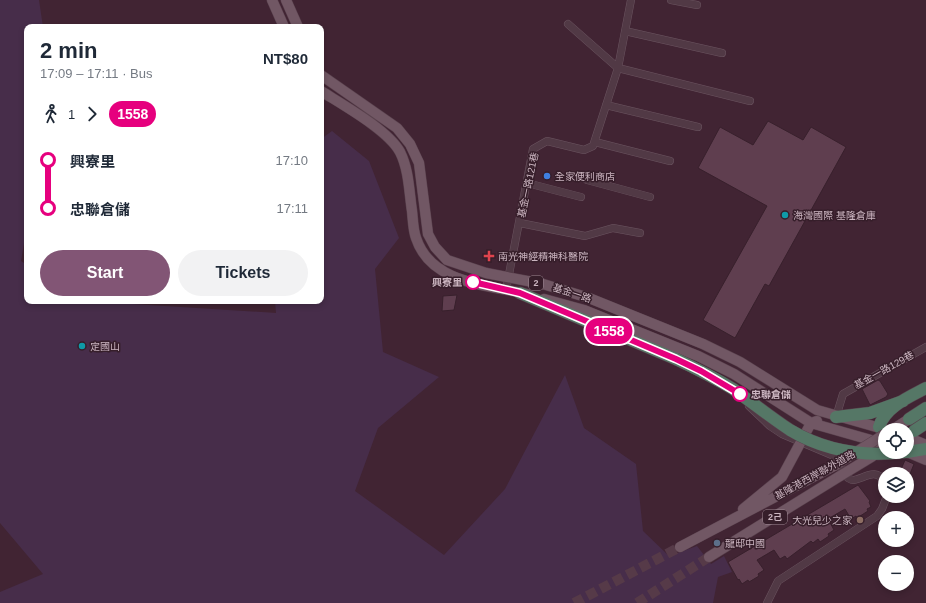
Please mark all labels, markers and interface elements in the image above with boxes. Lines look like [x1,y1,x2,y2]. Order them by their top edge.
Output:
text: 2 min [40,38,97,63]
text: NT$80 [263,50,308,67]
text: 17:09 – 17:11 · Bus [40,66,153,81]
icon: walk [40,103,62,125]
icon: forward [81,103,103,125]
text: 1558 [117,106,148,122]
text: 1 [68,107,75,122]
street label: 基金一路121巷 [516,151,540,219]
text: 興寮里 [70,153,115,170]
text: 17:10 [275,153,308,168]
marker: 全家便利商店 [542,171,552,181]
place label: 全家便利商店 [555,171,615,182]
text: 忠聯倉儲 [70,201,130,218]
text: 17:11 [276,201,308,216]
marker: 海灣國際 基隆倉庫 [780,210,790,220]
place label: 海灣國際 基隆倉庫 [793,210,876,221]
button: Start [40,250,170,296]
button: Tickets [178,250,308,296]
marker: 南光神經精神科醫院 [483,250,495,262]
place label: 南光神經精神科醫院 [498,251,588,262]
marker: 興寮里 [465,274,481,290]
road number: 2 [529,276,543,290]
place label: 興寮里 [432,277,462,288]
street label: 基金一路 [551,282,593,304]
line badge: 1558 [581,318,637,344]
text: 1558 [593,323,625,339]
marker: 定國山 [77,341,87,351]
place label: 定國山 [90,341,120,352]
street label: 基金一路129巷 [852,349,916,391]
marker: 忠聯倉儲 [732,386,748,402]
place label: 忠聯倉儲 [751,389,791,400]
map controls [878,423,914,591]
button: locate [878,423,914,459]
street label: 基隆港西岸聯外道路 [773,448,857,502]
button: layers [878,467,914,503]
road number: 2己 [763,510,787,524]
button: + [878,511,914,547]
place label: 大光兒少之家 [792,515,853,526]
marker: 大光兒少之家 [855,515,865,525]
marker: 龍邸中國 [712,538,722,548]
place label: 龍邸中國 [725,538,765,549]
button: − [878,555,914,591]

